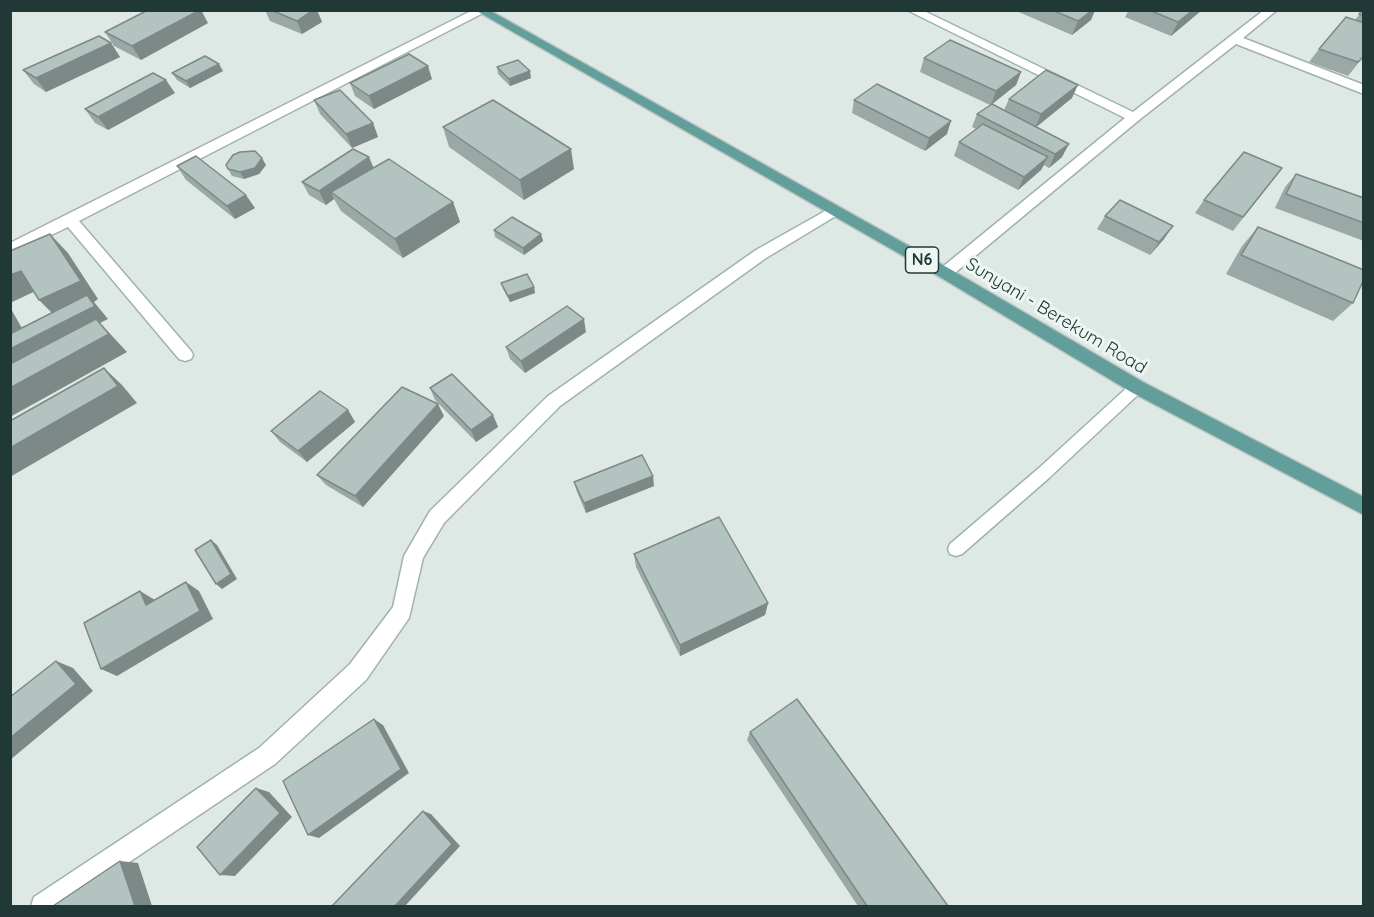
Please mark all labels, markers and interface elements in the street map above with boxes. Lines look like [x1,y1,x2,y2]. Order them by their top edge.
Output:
road number: N6 [906,247,938,273]
street label: Sunyani - Berekum Road [962,253,1150,379]

